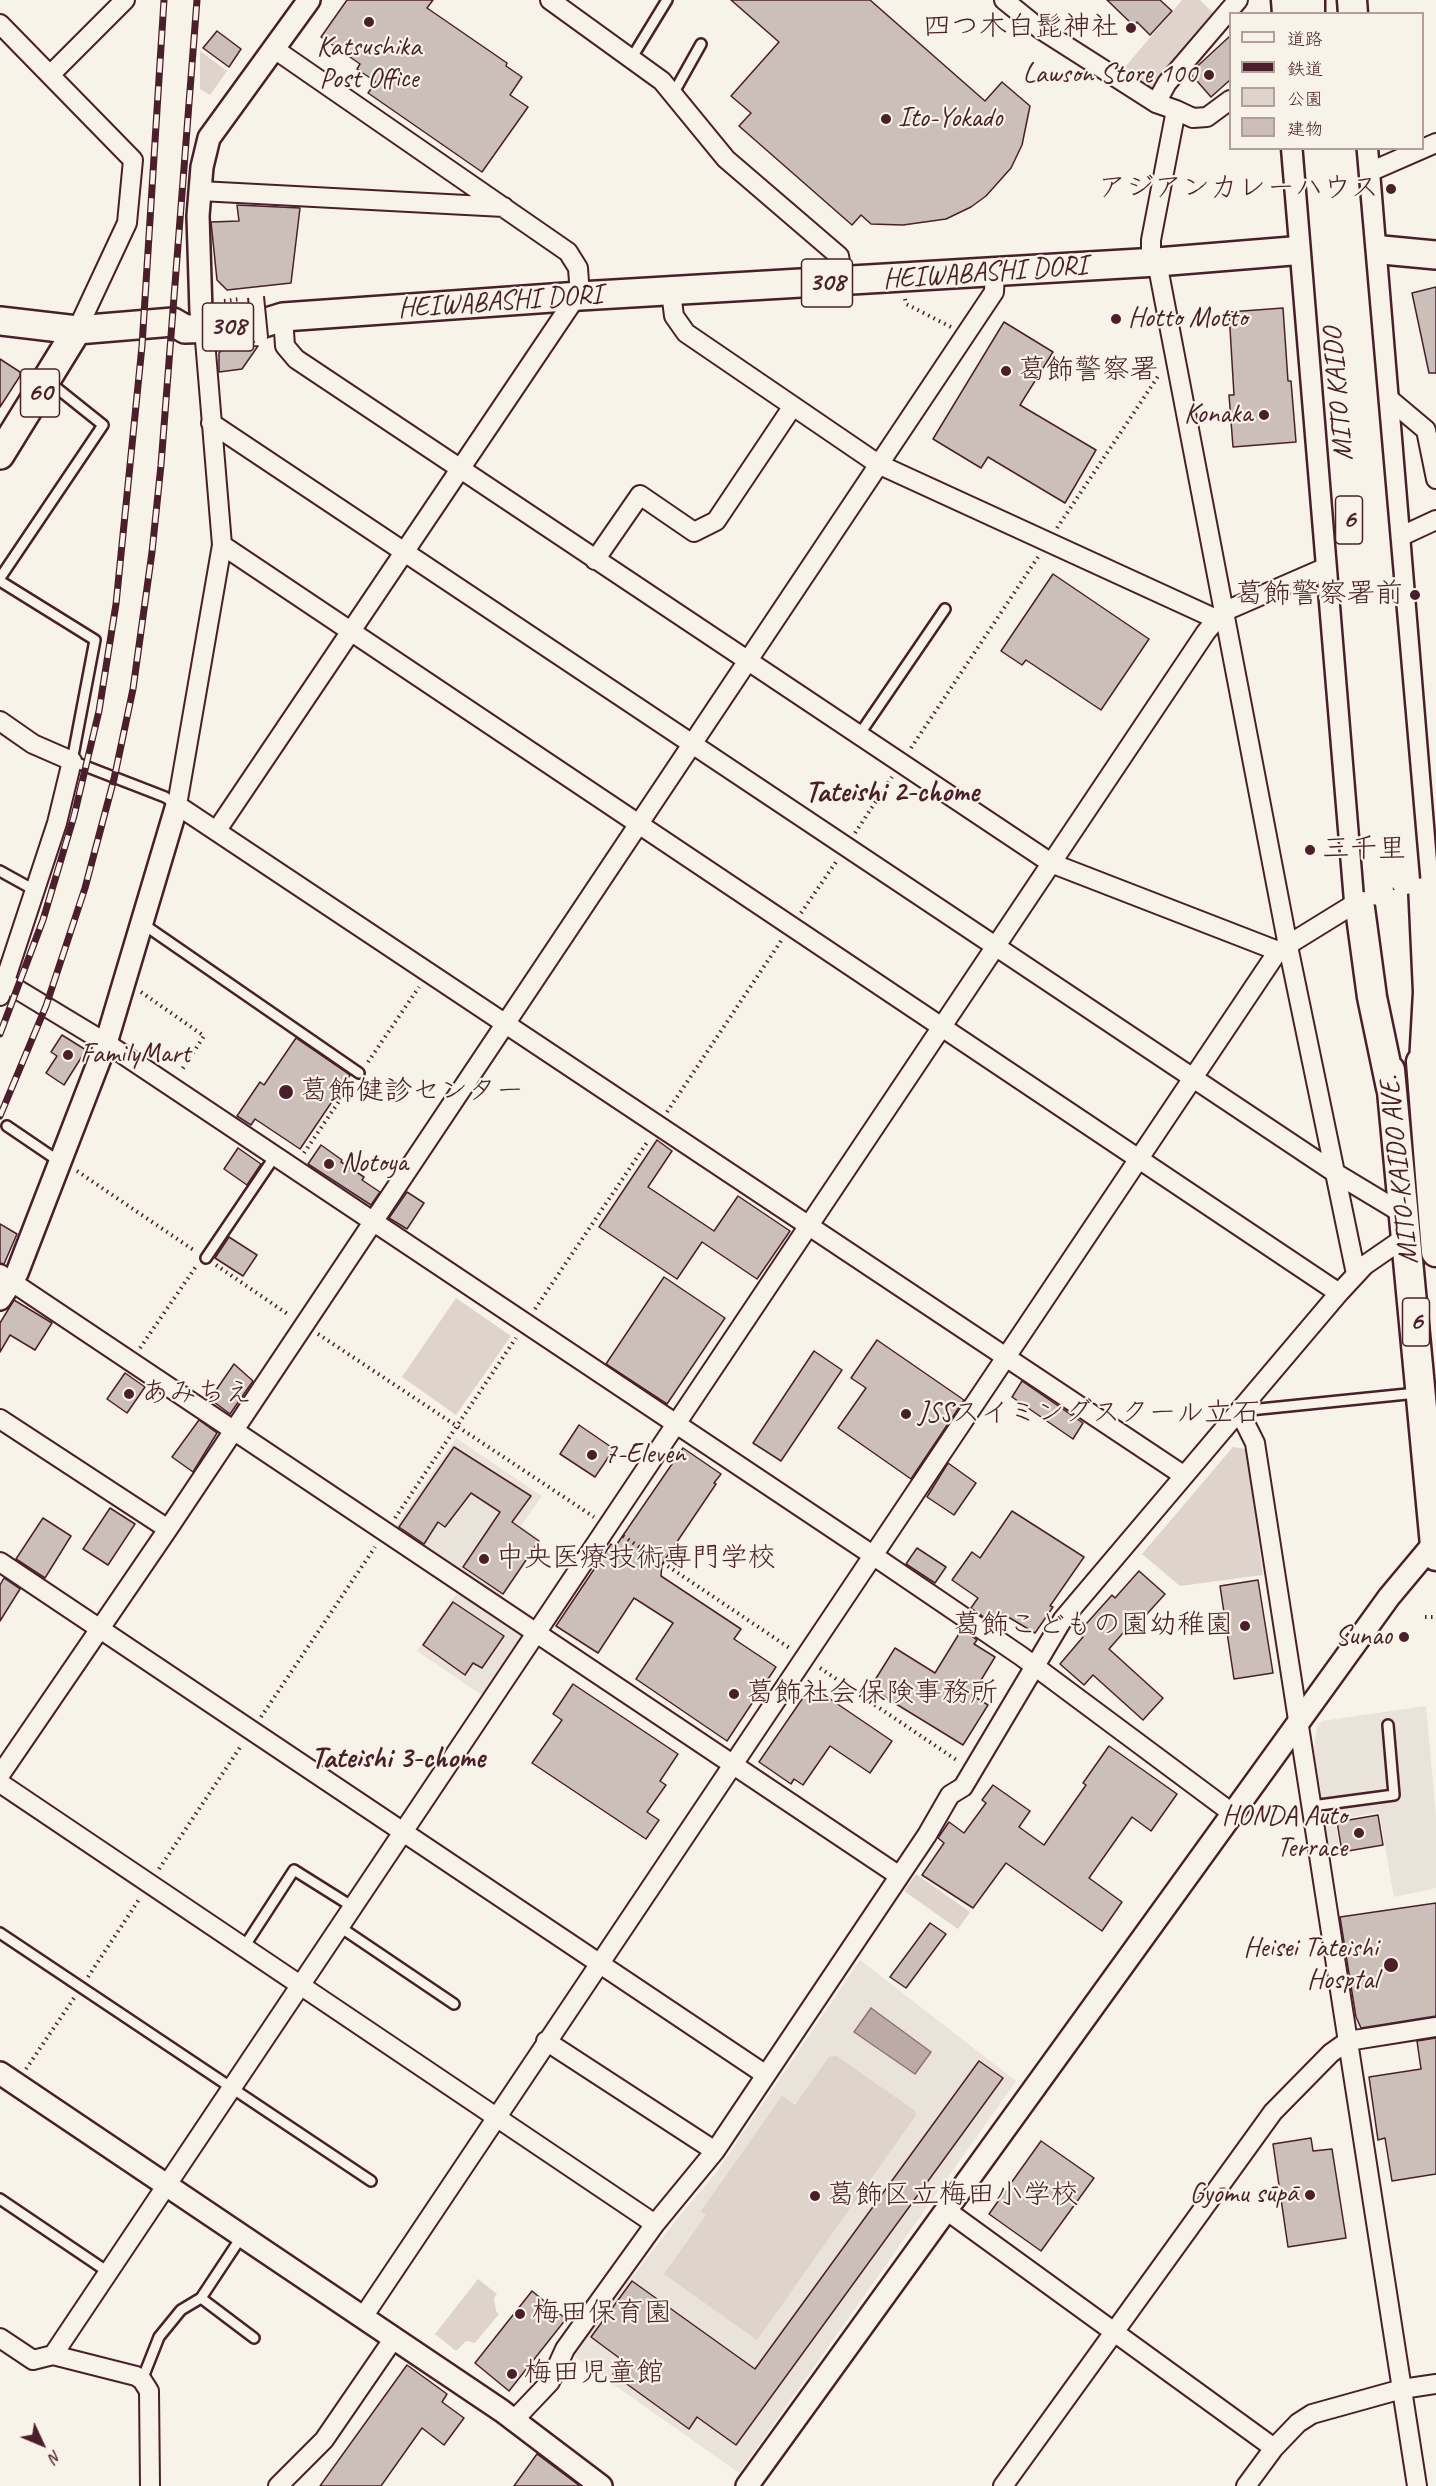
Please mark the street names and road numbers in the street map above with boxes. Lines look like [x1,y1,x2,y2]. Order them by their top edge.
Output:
street label: HEIWABASHI DORI [882,249,1088,297]
road number: 308 [802,259,852,307]
street label: HEIWABASHI DORI [397,278,603,326]
road number: 308 [202,303,254,351]
street label: MITO KAIDO [1316,326,1362,462]
road number: 60 [20,369,60,417]
road number: 6 [1336,496,1362,544]
street label: MITO-KAIDO AVE. [1373,1074,1427,1266]
road number: 6 [1402,1298,1430,1346]

